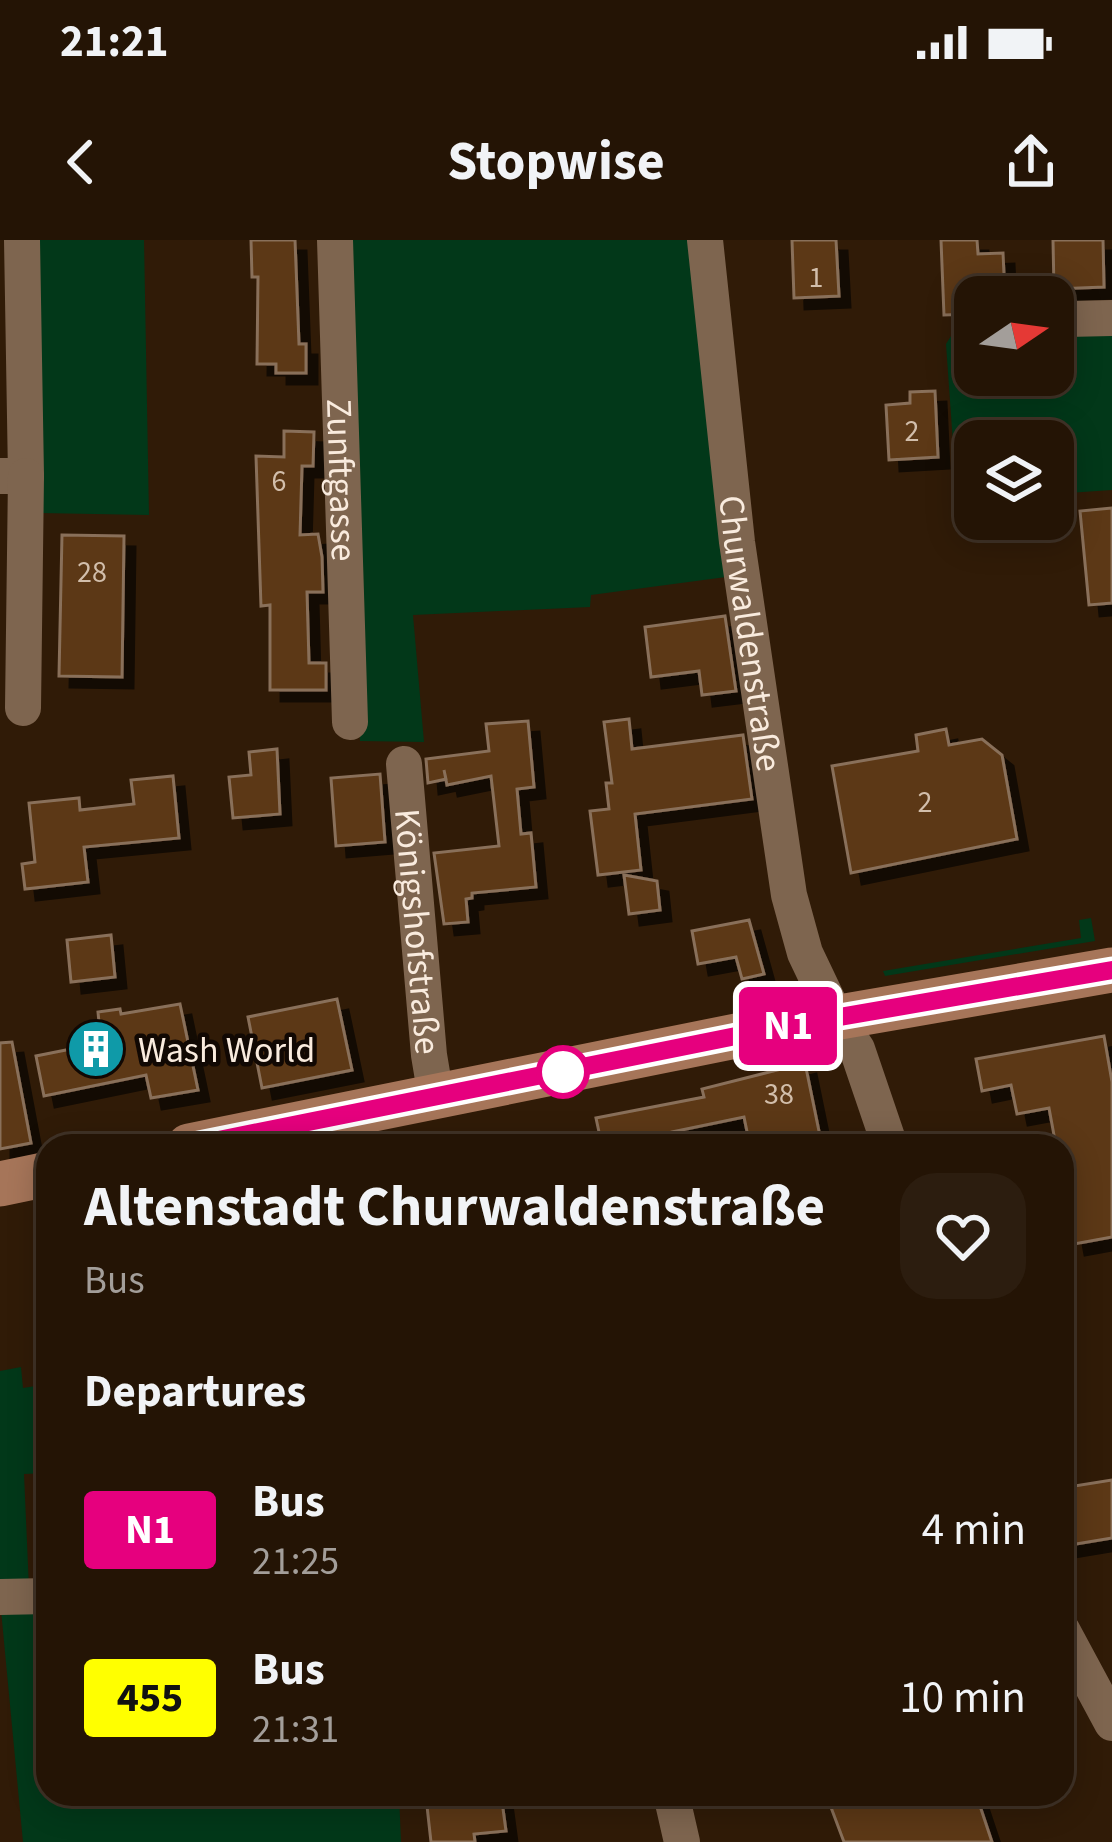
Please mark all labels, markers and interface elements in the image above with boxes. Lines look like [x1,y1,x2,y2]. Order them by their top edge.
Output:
text: 21:21 [60,10,169,74]
text: Stopwise [447,124,665,201]
icon: back [48,129,114,195]
icon: share [998,129,1064,195]
house number: 1 [809,256,823,299]
north arrow [954,276,1074,396]
map controls [954,276,1074,540]
street label: Zunftgasse [313,398,369,562]
house number: 2 [905,410,919,453]
button: layers [954,420,1074,540]
house number: 6 [272,460,286,503]
street label: Churwaldenstraße [705,493,794,775]
house number: 28 [77,551,107,594]
house number: 2 [918,781,932,824]
street label: Königshofstraße [381,807,453,1056]
line badge: N1 [734,987,842,1065]
text: N1 [763,996,813,1056]
building icon: Wash World [65,1018,127,1080]
place label: Wash World [138,1025,315,1076]
unlabelled marker [538,1047,588,1097]
house number: 38 [764,1073,794,1116]
text: Altenstadt Churwaldenstraße [84,1167,825,1248]
button: heart [900,1173,1026,1299]
text: Bus [84,1253,145,1309]
text: Departures [84,1360,306,1424]
text: Bus [252,1470,325,1534]
text: 4 min [922,1498,1026,1562]
text: N1 [125,1500,175,1560]
text: 21:25 [252,1534,339,1590]
text: Bus [252,1638,325,1702]
text: 10 min [899,1666,1026,1730]
text: 455 [117,1668,183,1728]
text: 21:31 [252,1702,339,1758]

